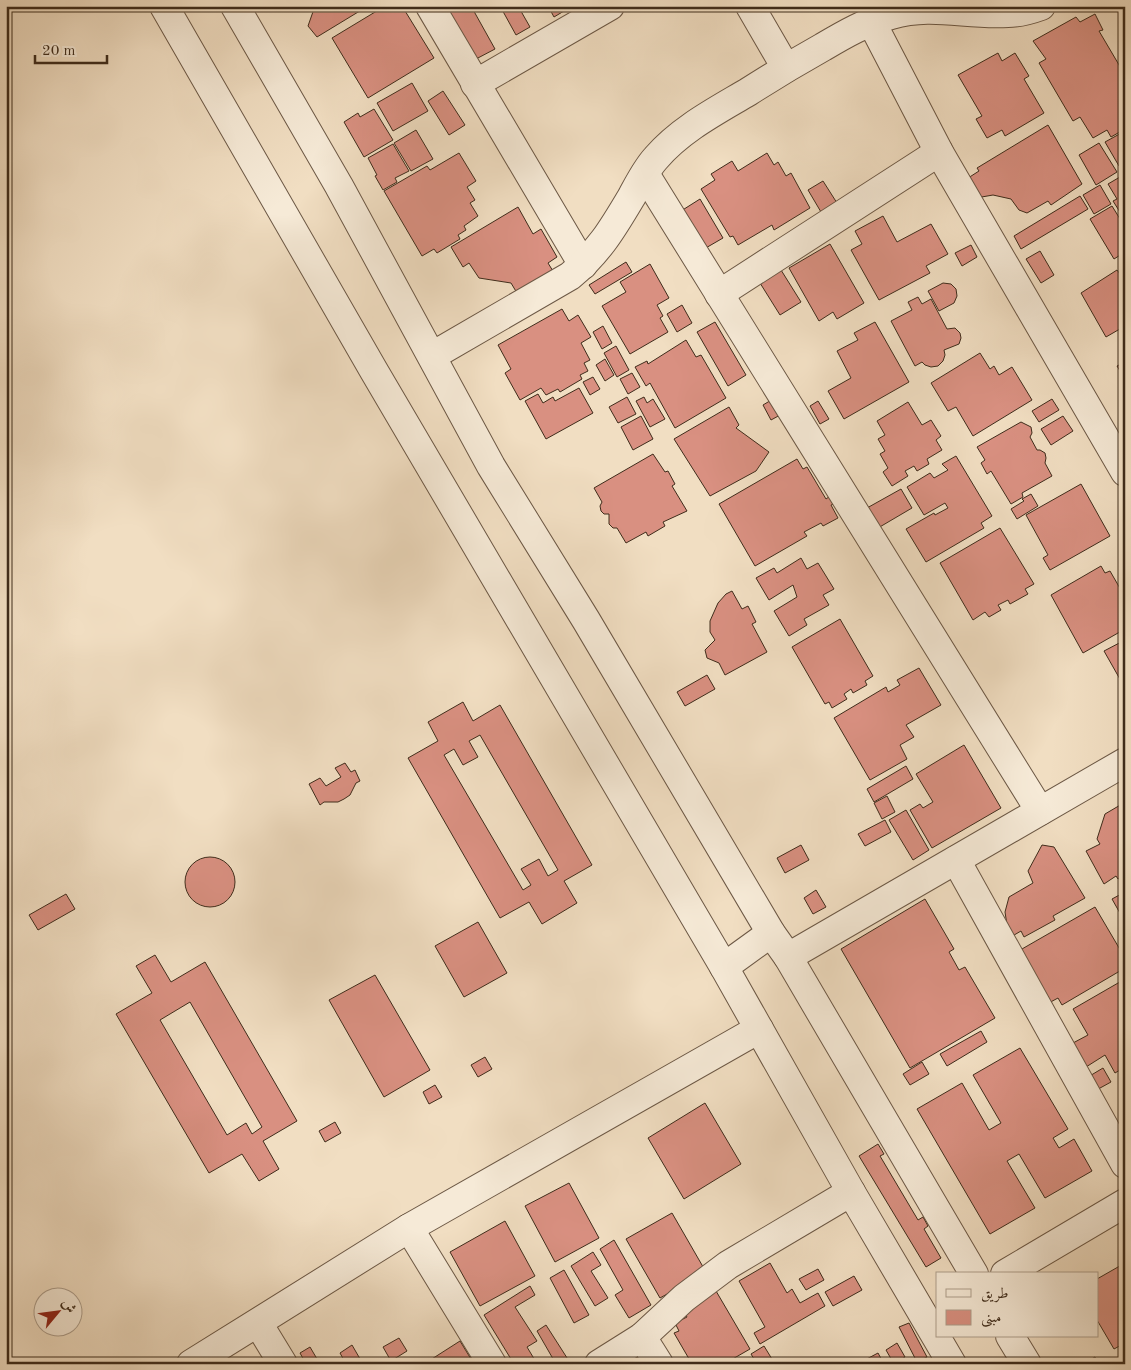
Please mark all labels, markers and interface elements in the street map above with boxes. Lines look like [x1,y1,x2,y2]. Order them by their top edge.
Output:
scale bar [35,32,108,64]
text: 20 m [42,44,76,59]
legend [936,1272,1098,1338]
text: طريق [981,1287,1008,1303]
north arrow [32,1288,82,1338]
text: ش [59,1297,78,1316]
text: مبنى [981,1311,1001,1328]

